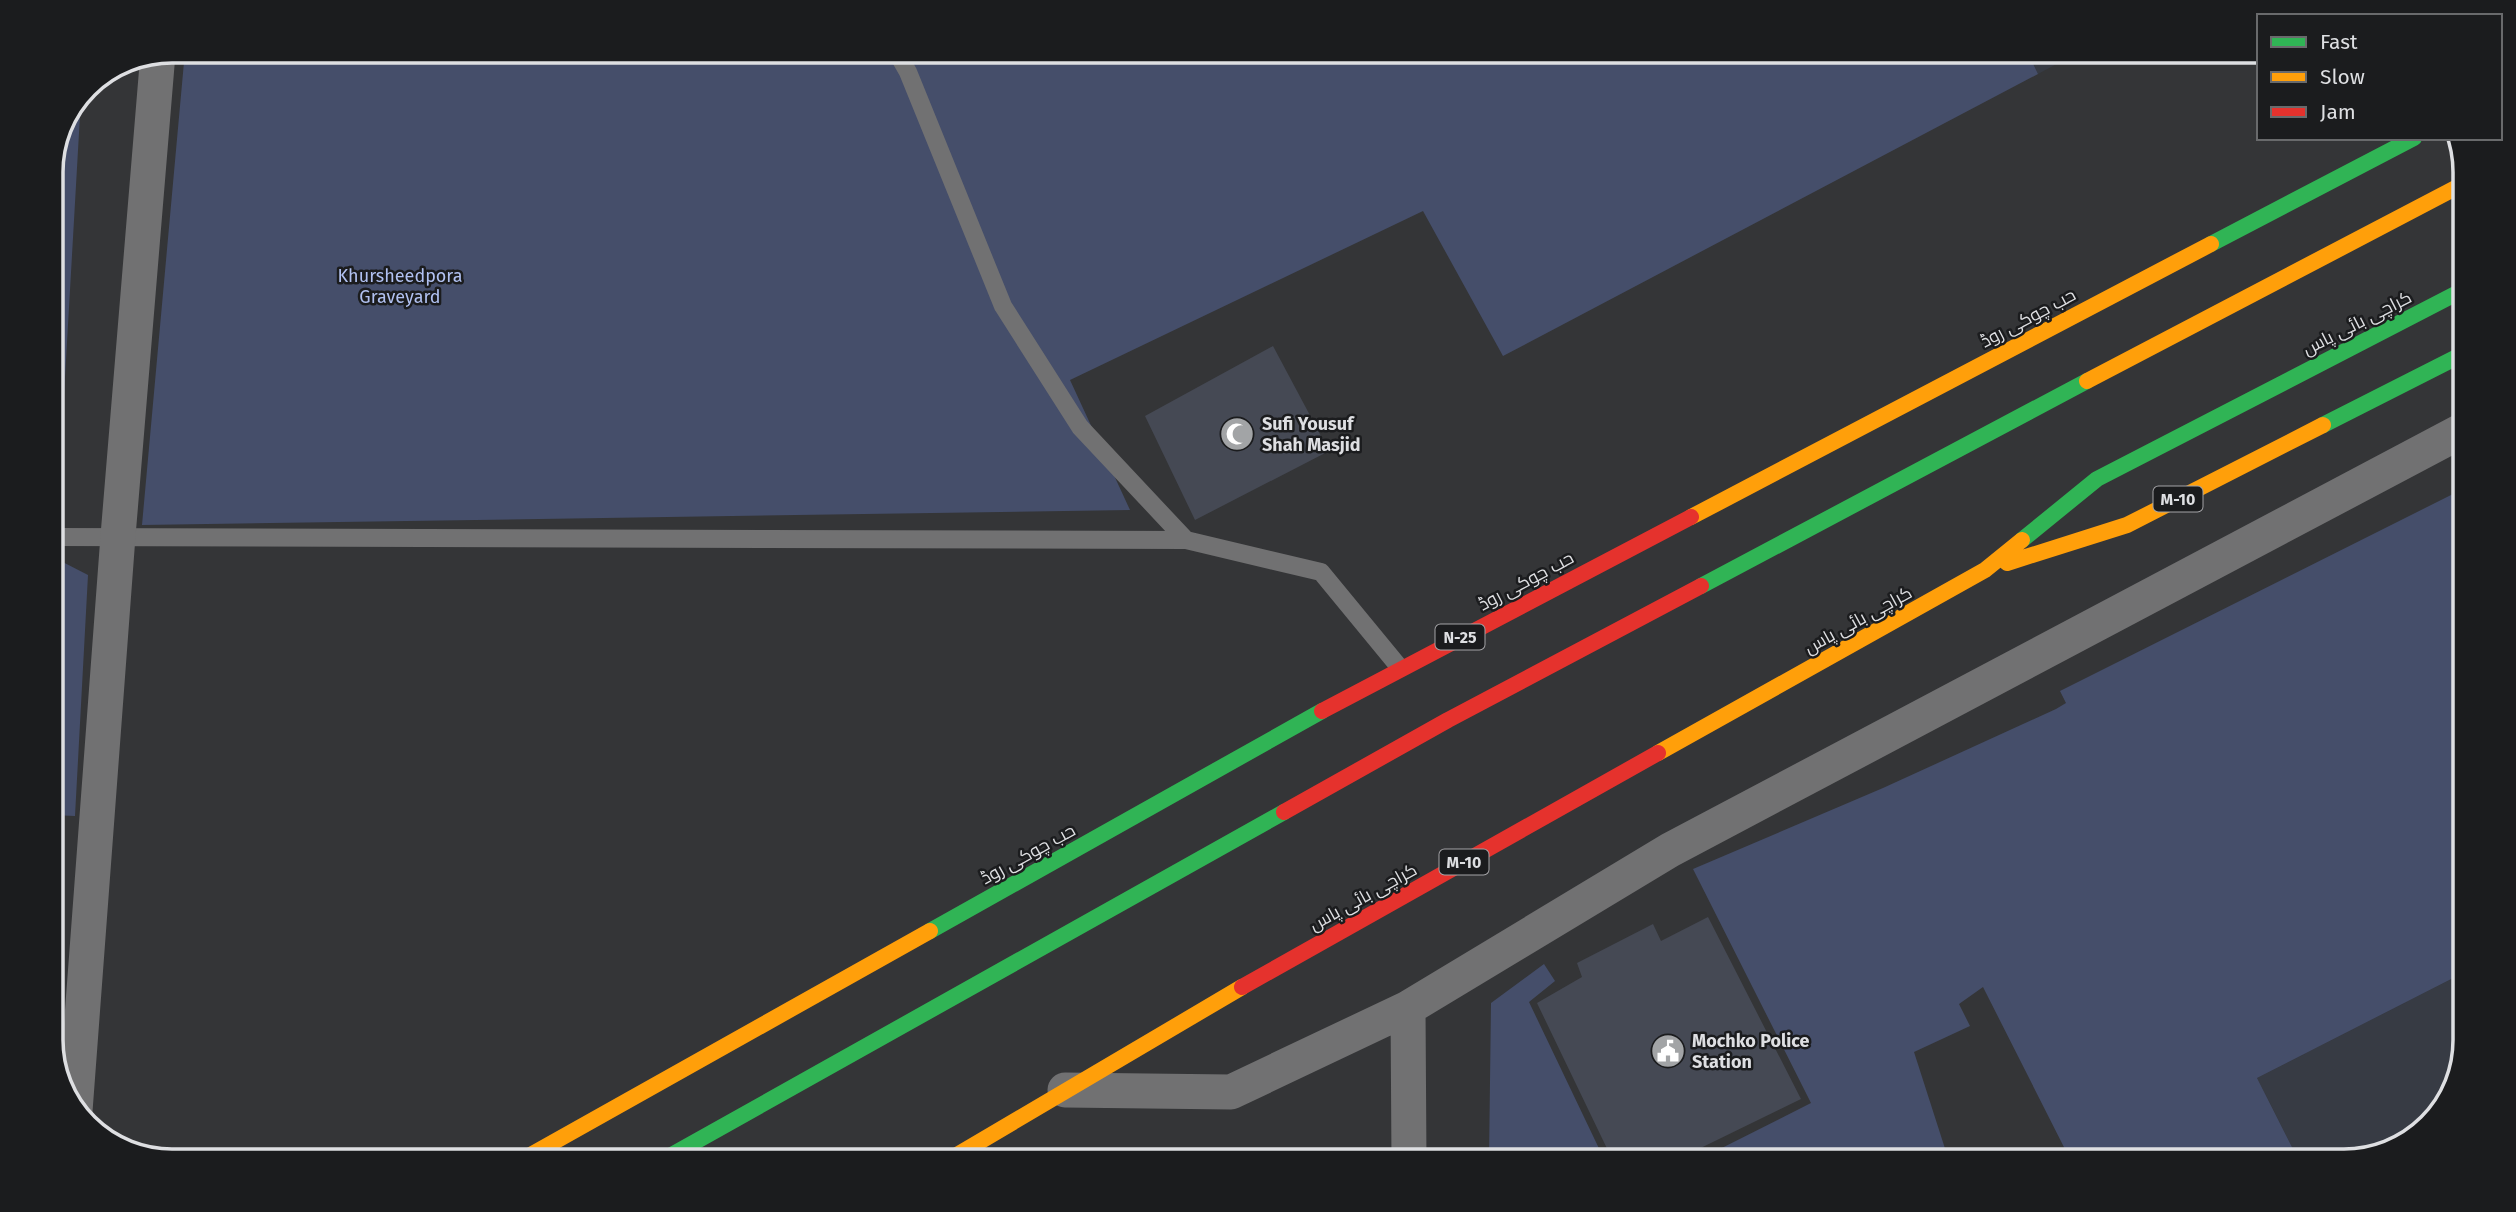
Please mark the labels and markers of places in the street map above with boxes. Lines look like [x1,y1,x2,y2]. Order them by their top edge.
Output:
place label: Sufi Yousuf Shah Masjid [1262,413,1361,456]
mosque icon: Sufi Yousuf Shah Masjid [1218,415,1256,453]
place label: Mochko Police Station [1692,1030,1810,1073]
public building icon: Mochko Police Station [1649,1032,1687,1070]

